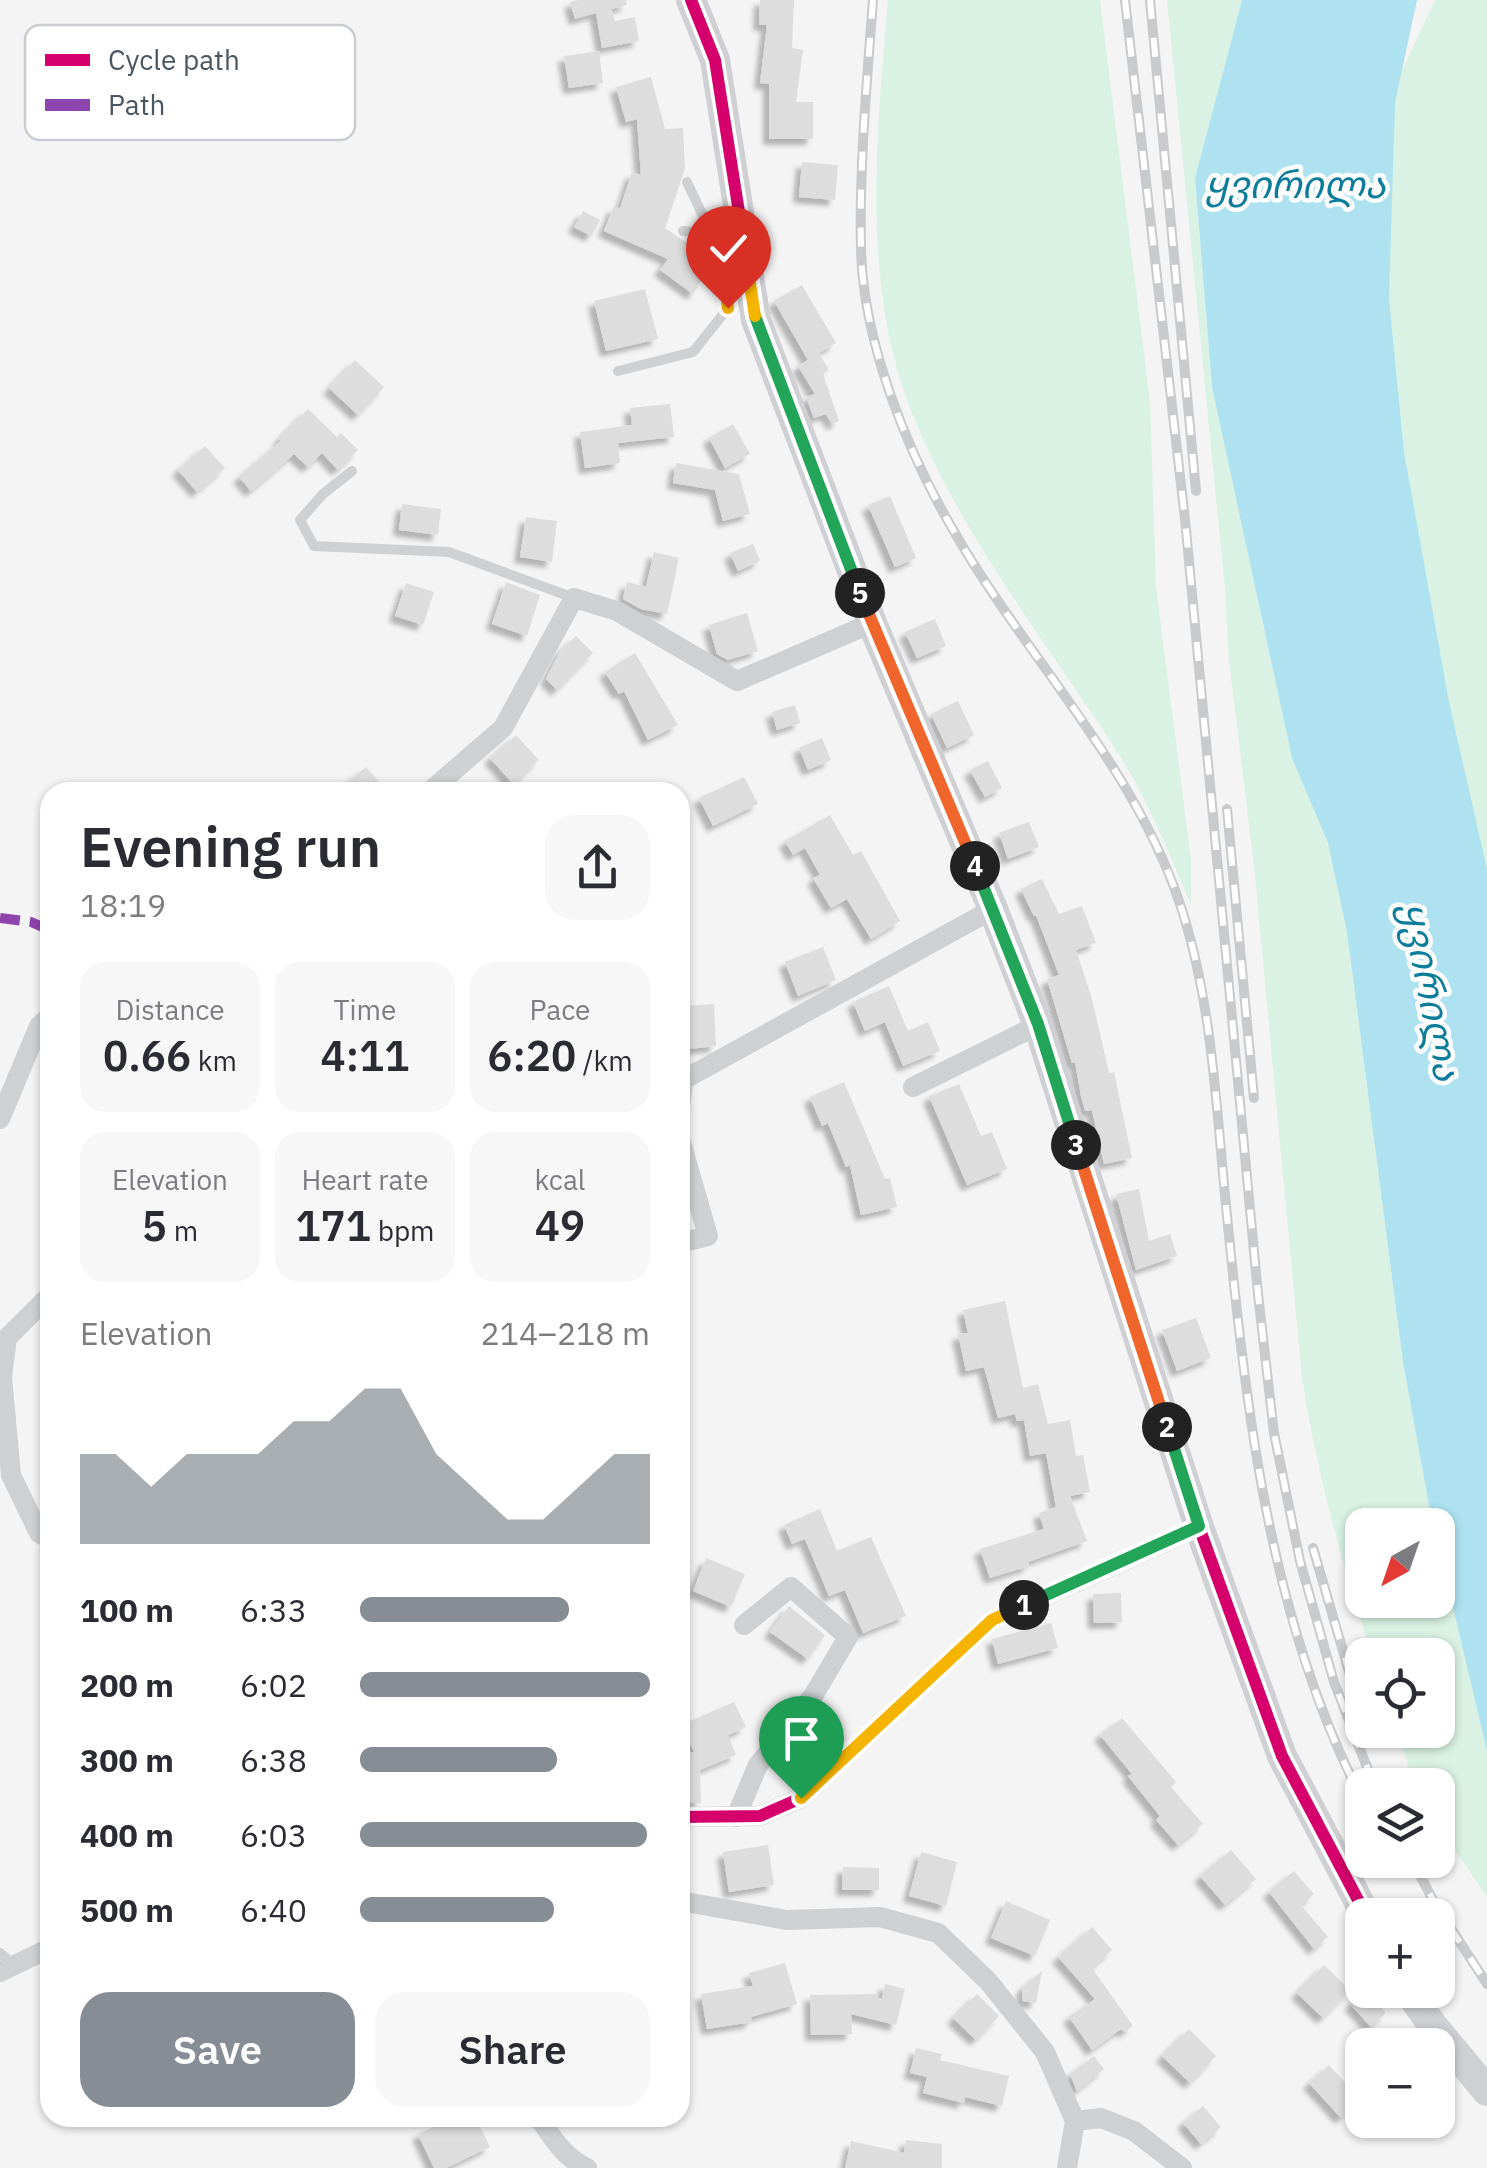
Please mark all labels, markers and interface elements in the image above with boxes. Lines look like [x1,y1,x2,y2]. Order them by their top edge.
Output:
legend [25,25,355,140]
text: Cycle path [108,41,240,78]
text: Path [108,86,165,123]
water label: ყვირილა [1205,159,1386,208]
pin [686,206,771,309]
icon: check [701,221,756,276]
pin: 5 [835,568,885,618]
text: 5 [852,574,868,611]
text: Evening run [80,811,381,882]
button: share [545,815,650,920]
pin: 4 [950,841,1000,891]
text: 4 [967,847,983,884]
text: 18:19 [80,884,166,926]
water label: ყვირილა [1391,898,1474,1085]
text: Distance [115,991,225,1028]
text: Time [334,991,396,1028]
text: Pace [530,991,590,1028]
text: 0.66 [103,1028,191,1083]
text: 4:11 [321,1028,410,1083]
text: 6:20 [487,1028,576,1083]
text: km [191,1042,237,1079]
text: /km [576,1042,633,1079]
pin: 3 [1051,1120,1101,1170]
text: 3 [1068,1126,1084,1163]
text: Elevation [112,1161,228,1198]
text: Heart rate [301,1161,429,1198]
text: kcal [535,1161,585,1198]
text: 5 [142,1198,167,1253]
text: 171 [295,1198,371,1253]
text: 49 [535,1198,585,1253]
text: m [167,1212,198,1249]
text: bpm [371,1212,435,1249]
text: Elevation [80,1312,213,1354]
text: 214–218 m [480,1312,650,1354]
pin: 2 [1142,1402,1192,1452]
text: 2 [1159,1408,1175,1445]
north arrow [1345,1508,1455,1618]
map controls [1345,1508,1455,2138]
pin: 1 [999,1580,1049,1630]
text: 1 [1016,1586,1032,1623]
text: 100 m [80,1589,174,1631]
text: 6:33 [240,1589,307,1631]
button: locate [1345,1638,1455,1748]
text: 200 m [80,1664,174,1706]
text: 6:02 [240,1664,307,1706]
pin [759,1696,844,1799]
icon: arrive [774,1711,829,1766]
text: 300 m [80,1739,174,1781]
text: 6:38 [240,1739,307,1781]
button: layers [1345,1768,1455,1878]
text: 400 m [80,1814,174,1856]
text: 6:03 [240,1814,307,1856]
text: 500 m [80,1889,174,1931]
text: 6:40 [240,1889,307,1931]
button: + [1345,1898,1455,2008]
button: Save [80,1992,355,2107]
button: Share [375,1992,650,2107]
button: − [1345,2028,1455,2138]

